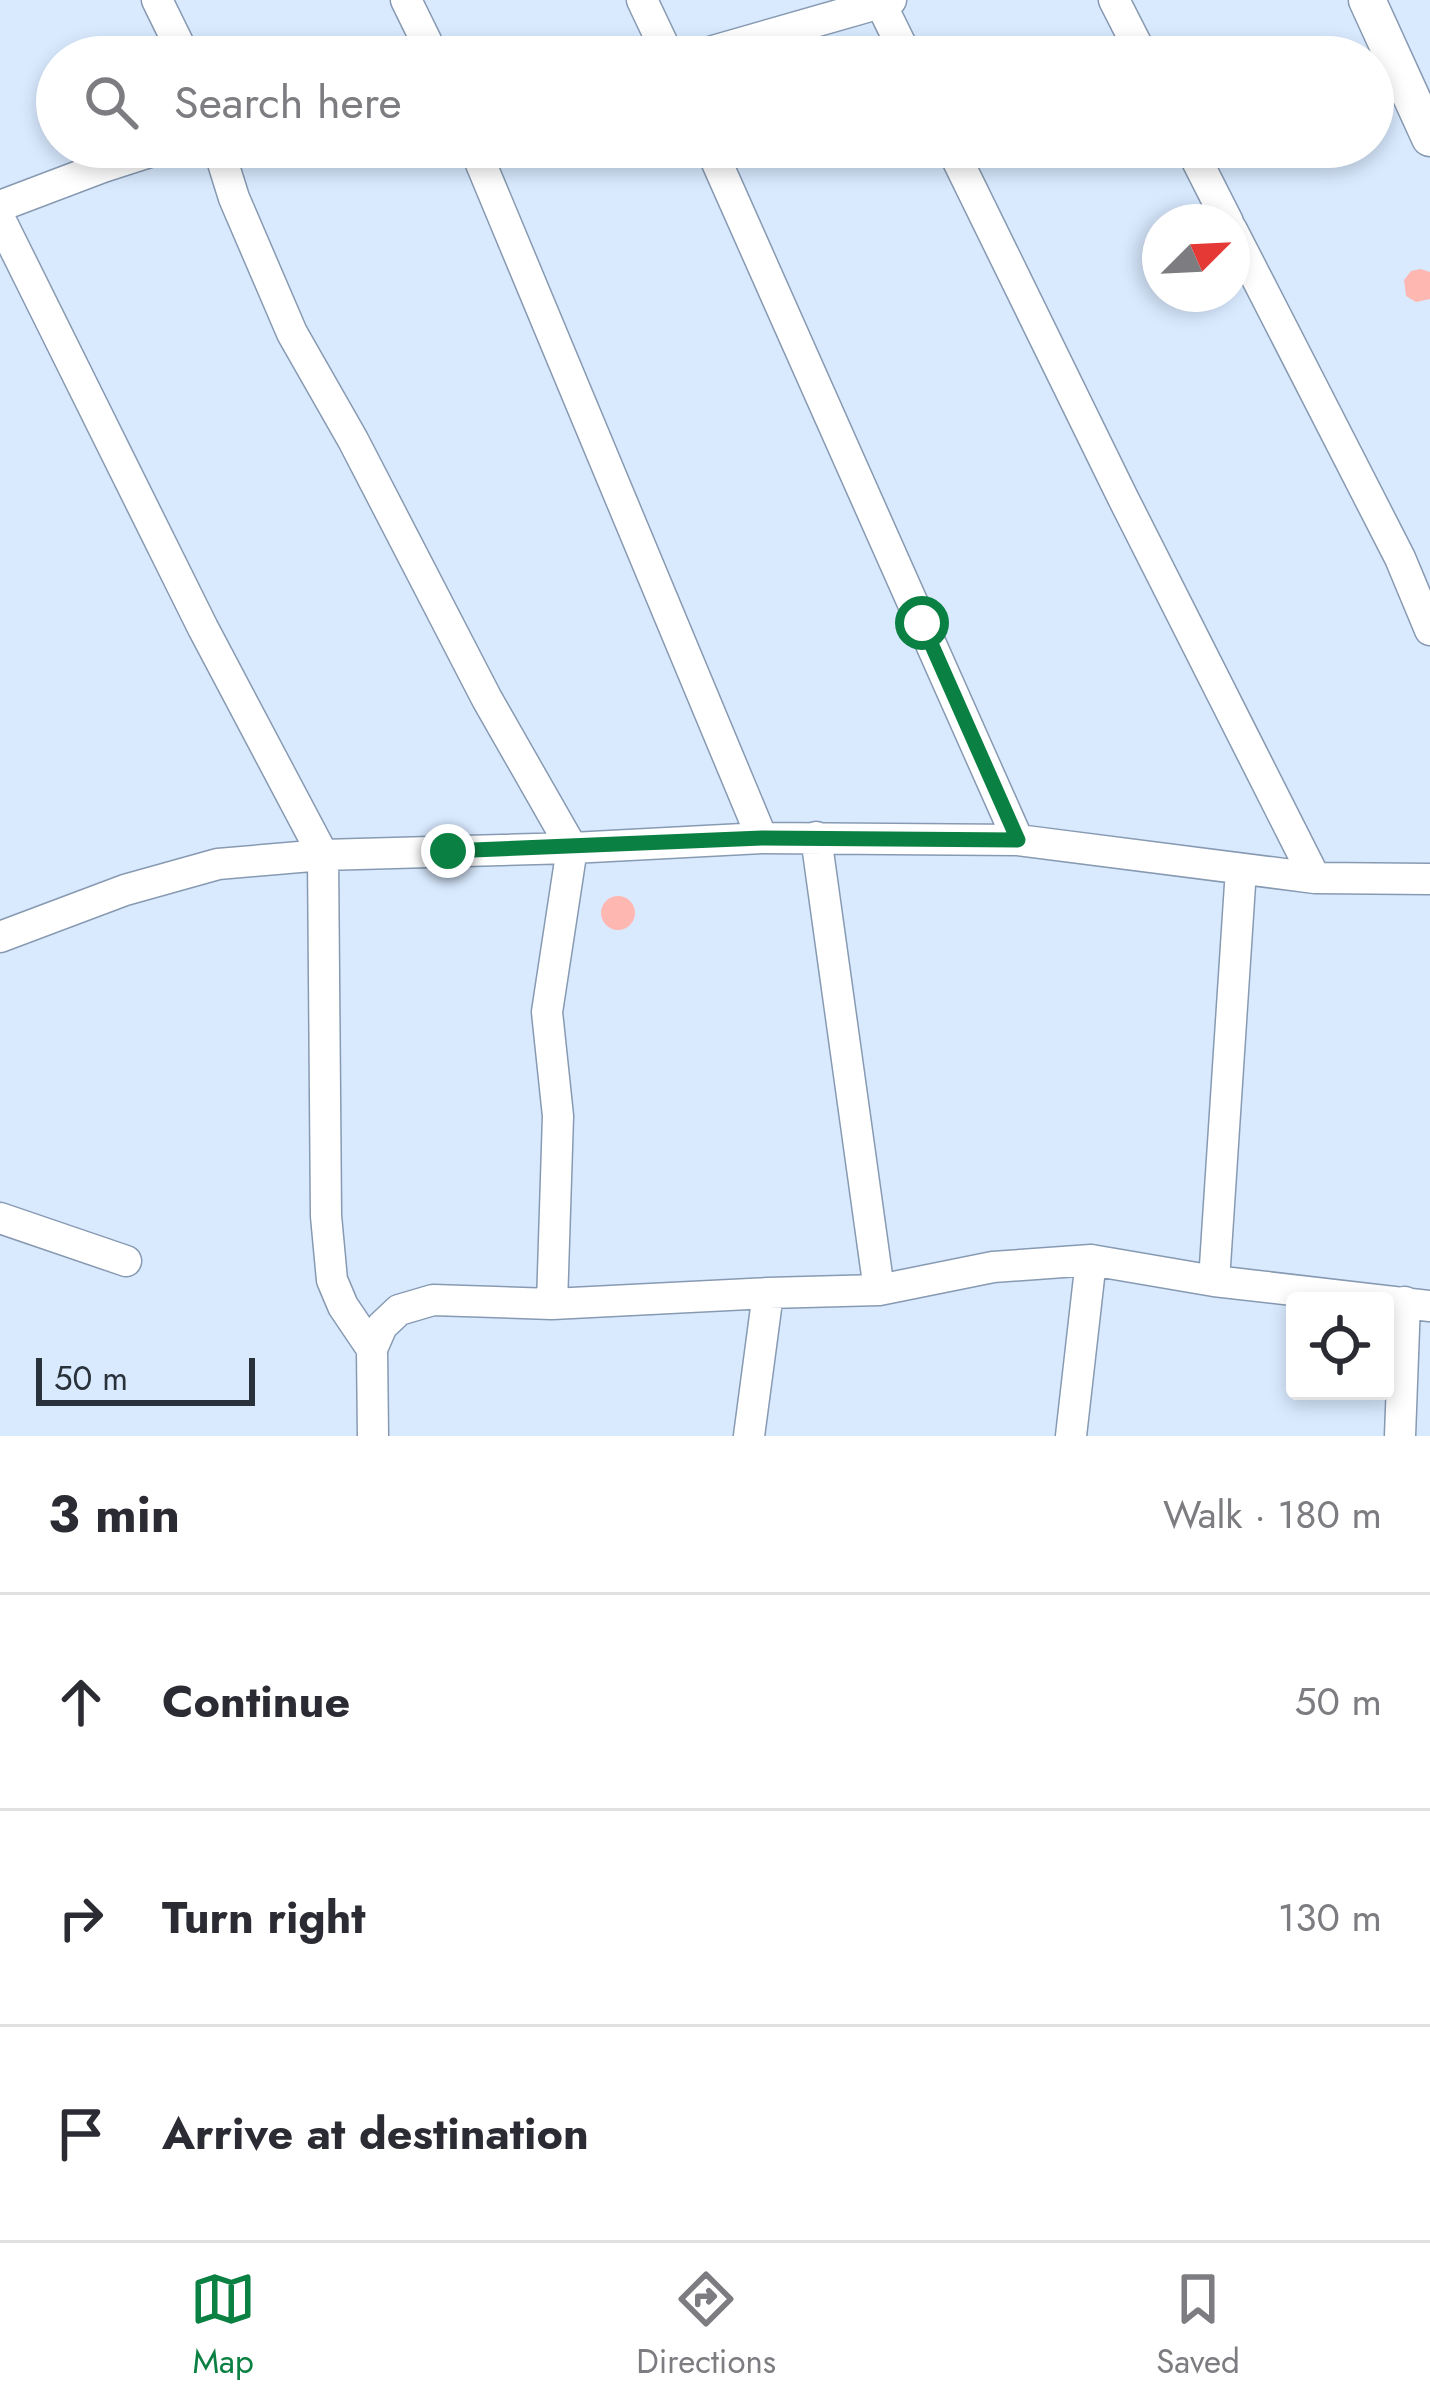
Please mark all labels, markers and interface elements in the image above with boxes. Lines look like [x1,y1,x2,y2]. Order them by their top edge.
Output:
search box [36,36,1394,168]
icon: search [78,69,144,135]
text: Search here [174,70,402,135]
north arrow [1142,204,1250,312]
route start [895,596,949,650]
route end [421,824,475,878]
map controls [1286,1292,1394,1400]
button: locate [1286,1292,1394,1400]
scale bar [36,1352,255,1405]
text: 50 m [54,1355,128,1402]
text: 3 min [48,1477,180,1551]
text: Walk · 180 m [1163,1486,1382,1543]
icon: ahead [48,1669,114,1735]
text: Continue [162,1669,350,1734]
text: 50 m [1294,1673,1382,1730]
icon: right [48,1885,114,1951]
text: Turn right [162,1885,366,1950]
text: 130 m [1278,1889,1382,1946]
icon: arrive [48,2101,114,2167]
text: Arrive at destination [162,2101,589,2166]
tab: Map [190,2266,256,2385]
tab: Directions [636,2266,776,2385]
tab: Saved [1156,2266,1240,2385]

